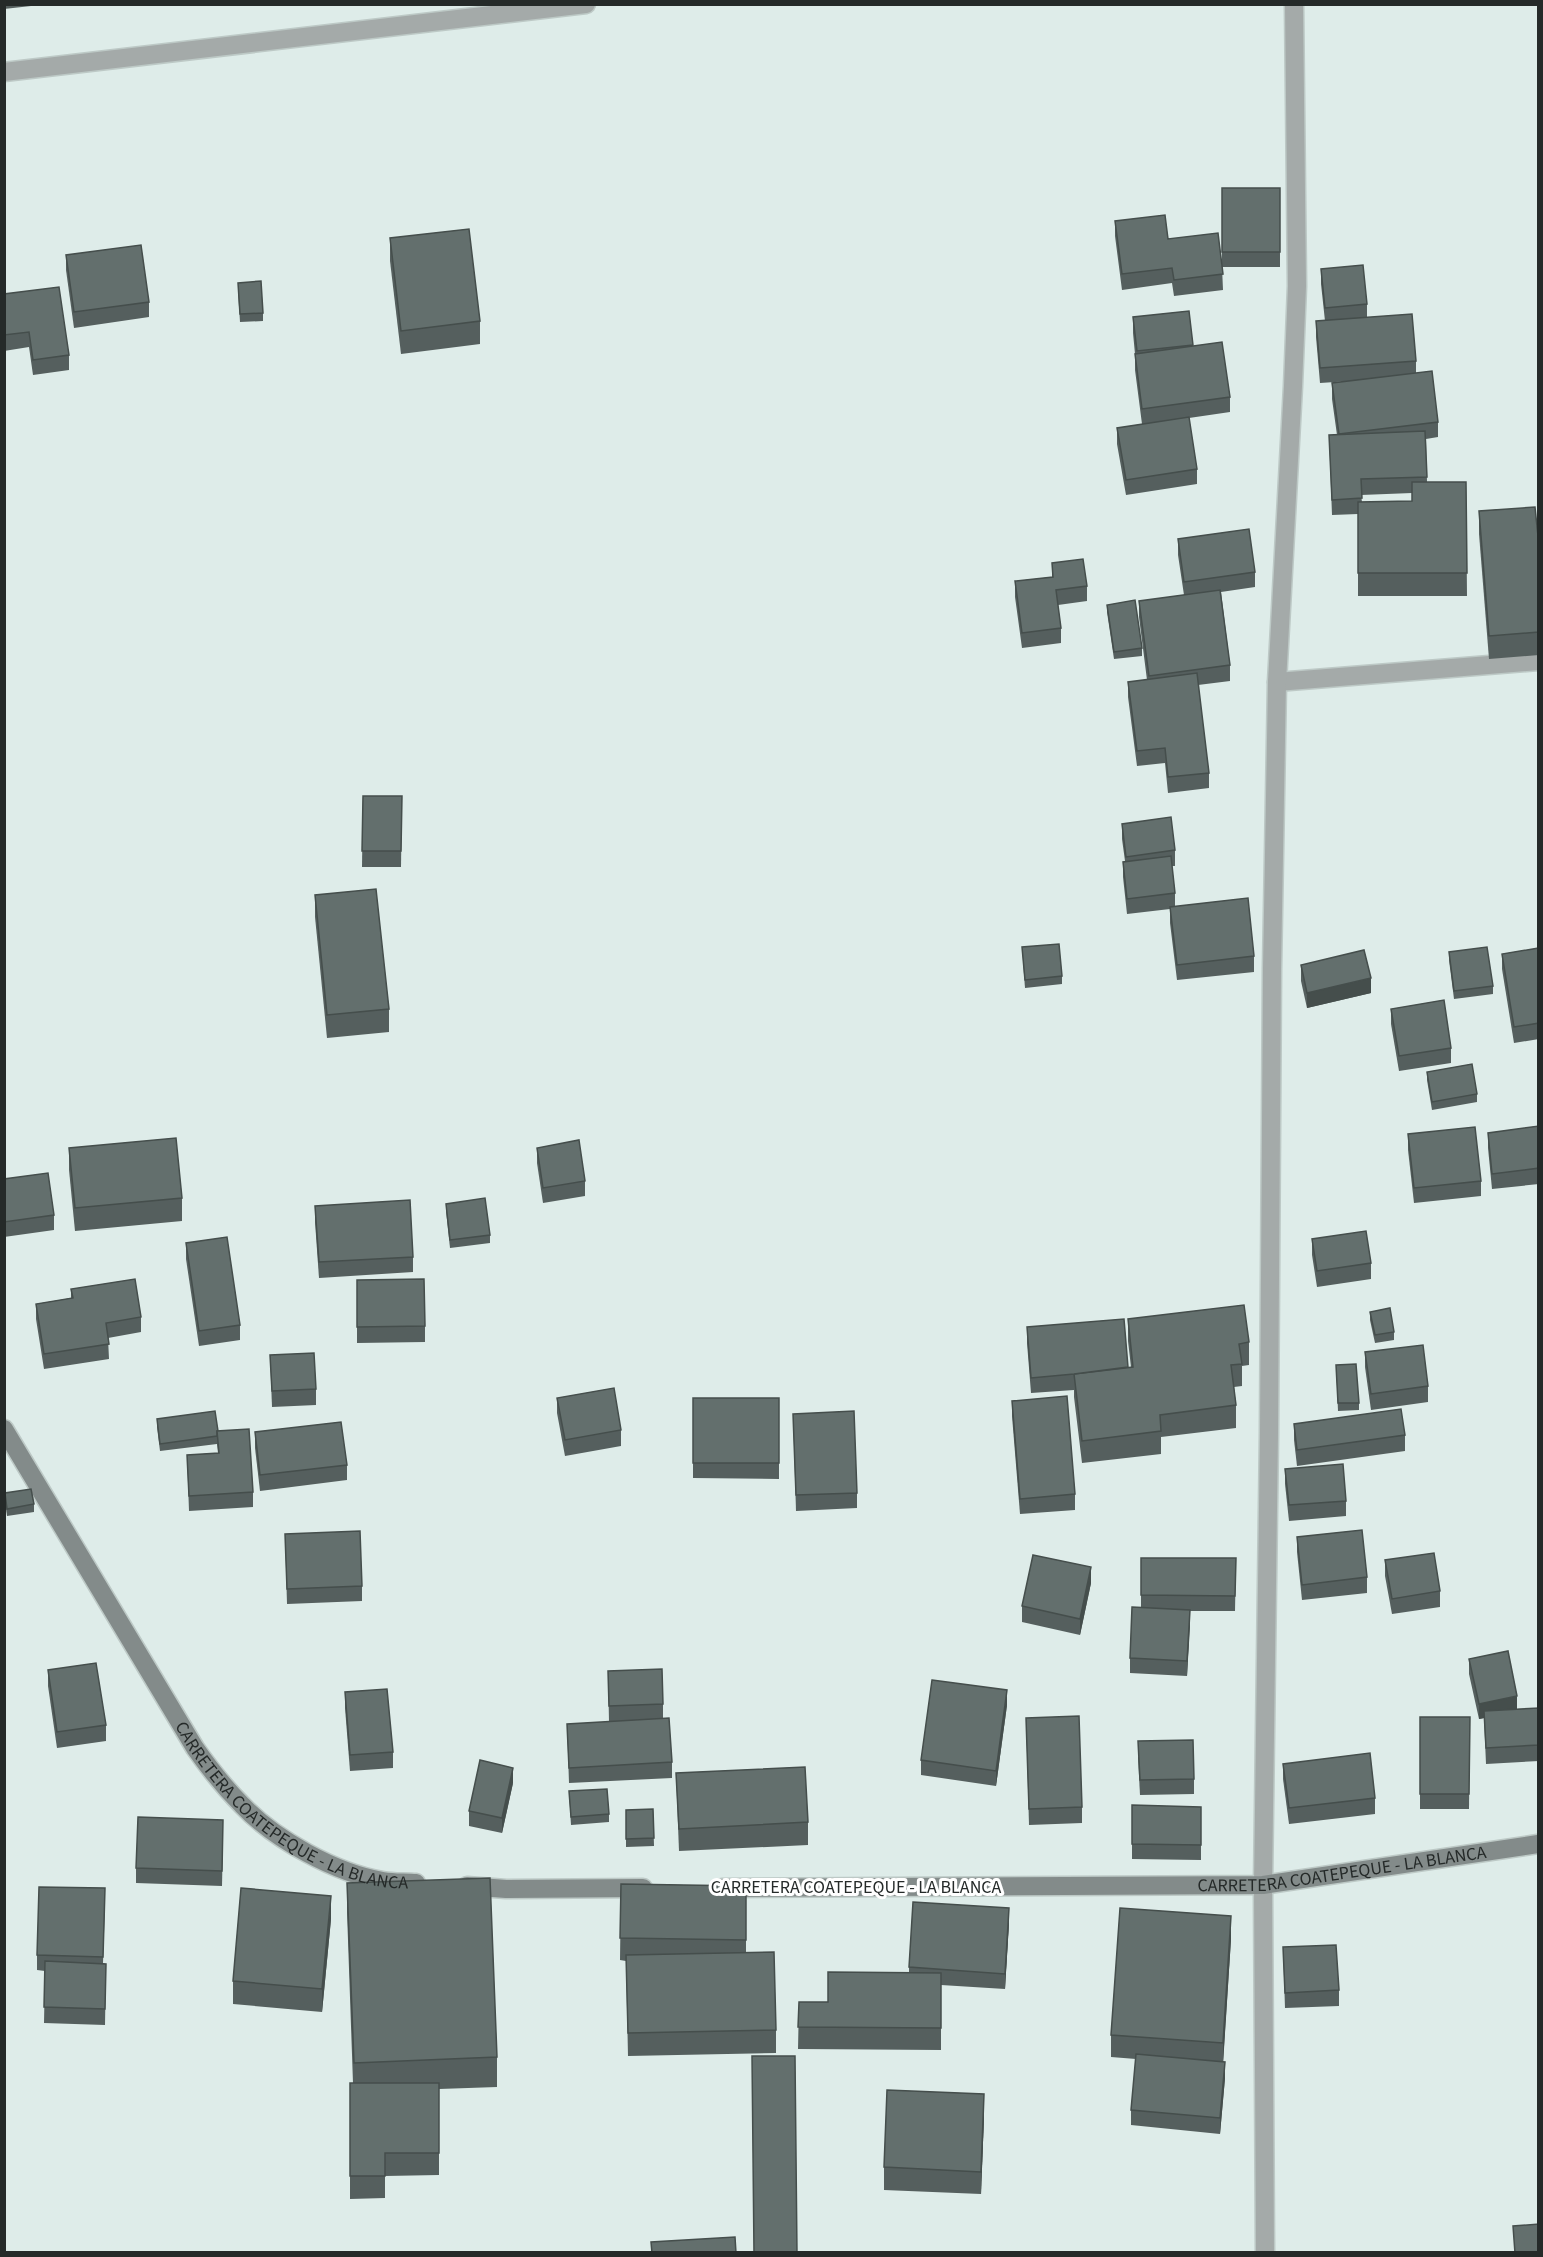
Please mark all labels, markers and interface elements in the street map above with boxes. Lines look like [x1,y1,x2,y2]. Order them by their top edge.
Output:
street label: CARRETERA COATEPEQUE - LA BLANCA [169,1716,409,1895]
street label: CARRETERA COATEPEQUE - LA BLANCA [1197,1839,1488,1898]
street label: CARRETERA COATEPEQUE - LA BLANCA [711,1875,1002,1900]

